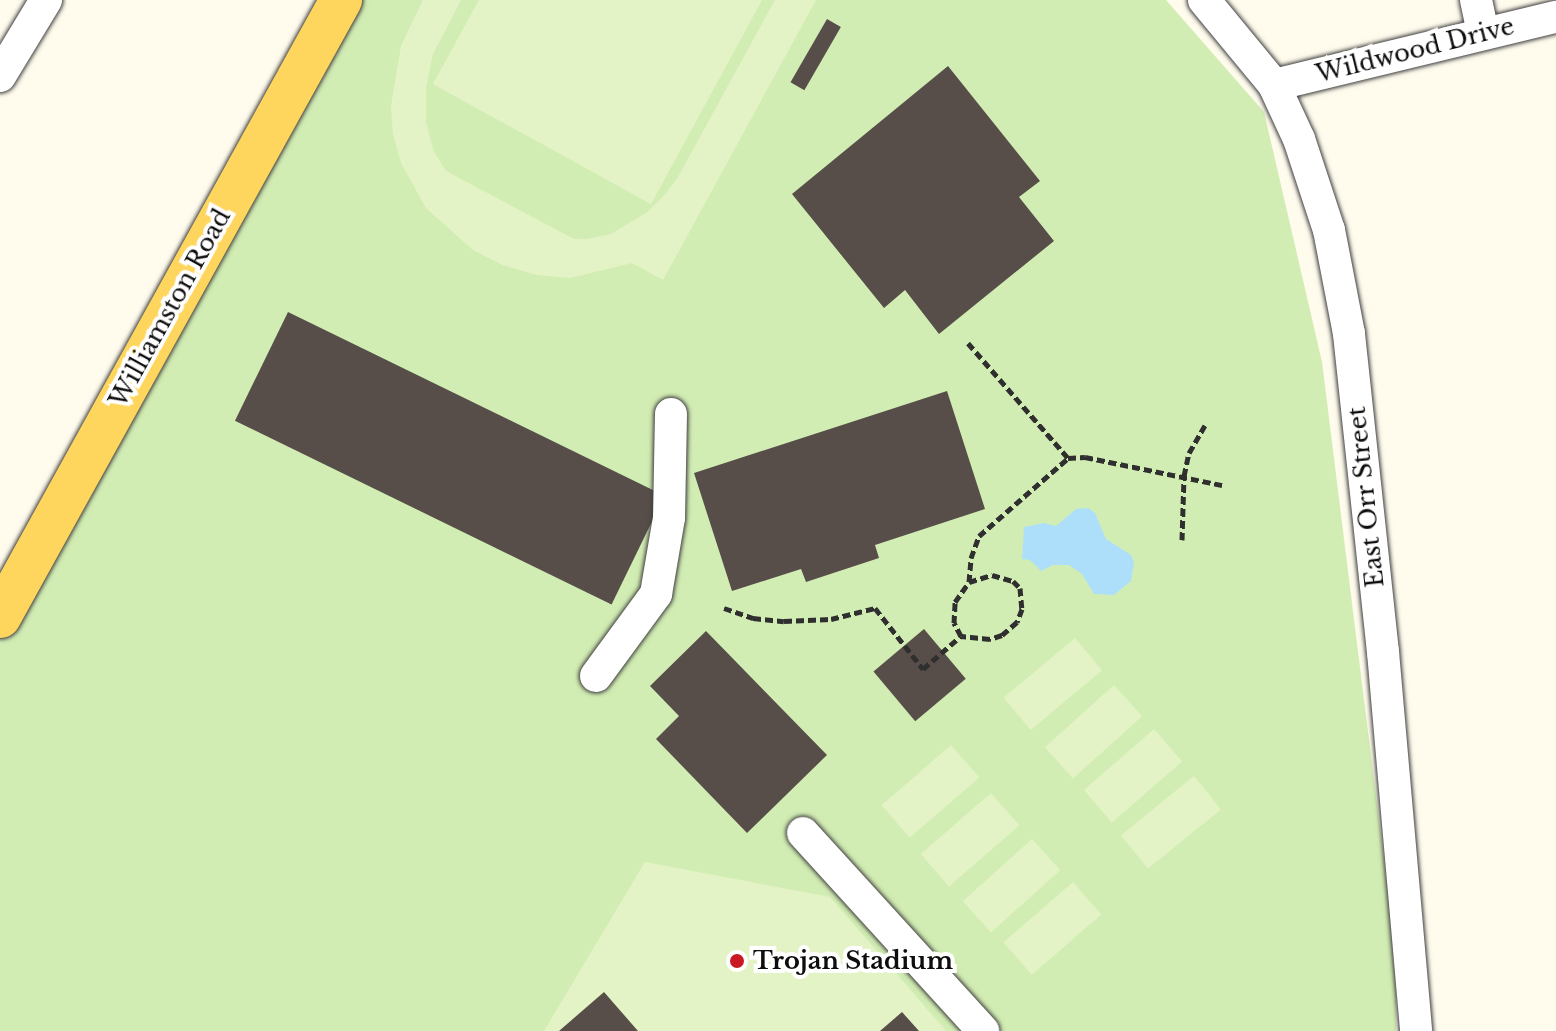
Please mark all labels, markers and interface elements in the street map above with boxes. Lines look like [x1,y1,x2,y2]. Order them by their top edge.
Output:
street label: Wildwood Drive [1313,11,1517,89]
street label: Williamston Road [104,204,236,412]
street label: East Orr Street [1342,405,1390,589]
place label: Trojan Stadium [753,947,953,975]
marker: Trojan Stadium [728,952,746,970]

